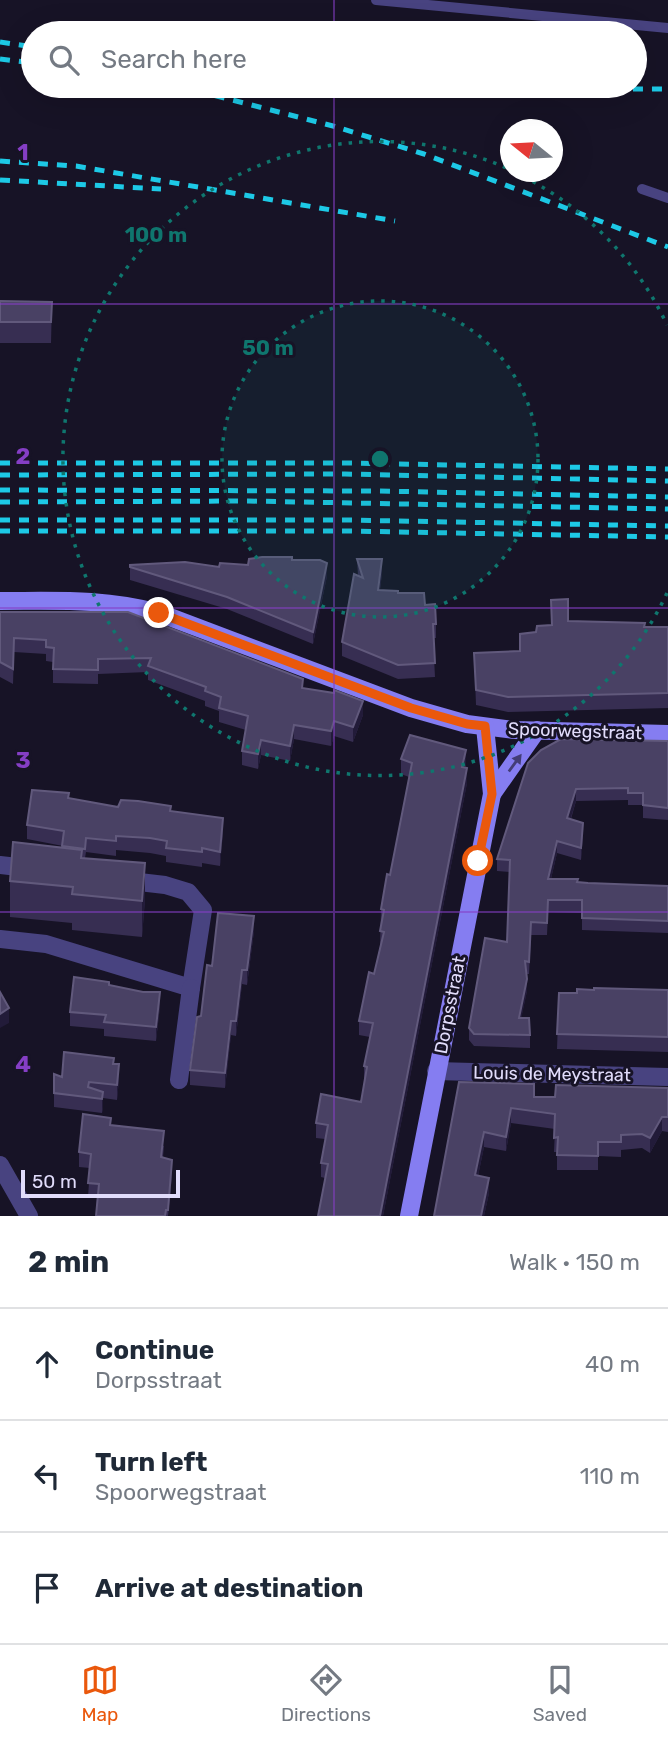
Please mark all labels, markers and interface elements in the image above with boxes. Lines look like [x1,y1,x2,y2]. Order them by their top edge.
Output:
search box [21,21,647,98]
icon: search [45,41,83,79]
text: Search here [101,44,247,75]
north arrow [500,119,563,182]
text: 1 [17,138,29,166]
text: 100 m [125,222,187,247]
text: 50 m [242,335,294,360]
text: 2 [16,442,30,470]
centre of rings [368,447,392,471]
route end [143,597,174,628]
street label: Spoorwegstraat [508,718,642,744]
text: 3 [15,746,31,774]
one-way arrow [508,754,523,772]
route start [462,845,493,876]
street label: Dorpsstraat [430,954,470,1056]
text: 4 [15,1050,31,1078]
street label: Louis de Meystraat [473,1062,631,1086]
scale bar [21,1167,180,1199]
text: 50 m [32,1170,77,1193]
text: 2 min [28,1244,109,1280]
text: Walk · 150 m [509,1248,640,1276]
text: Continue [95,1335,214,1366]
icon: ahead [28,1345,66,1383]
text: 40 m [585,1350,640,1378]
text: Dorpsstraat [95,1366,222,1394]
text: Turn left [95,1447,207,1478]
icon: left [28,1457,66,1495]
text: 110 m [580,1462,640,1490]
text: Spoorwegstraat [95,1478,266,1506]
icon: arrive [28,1569,66,1607]
text: Arrive at destination [95,1573,363,1604]
tab: Map [81,1661,119,1726]
tab: Directions [281,1661,371,1726]
tab: Saved [533,1661,587,1726]

